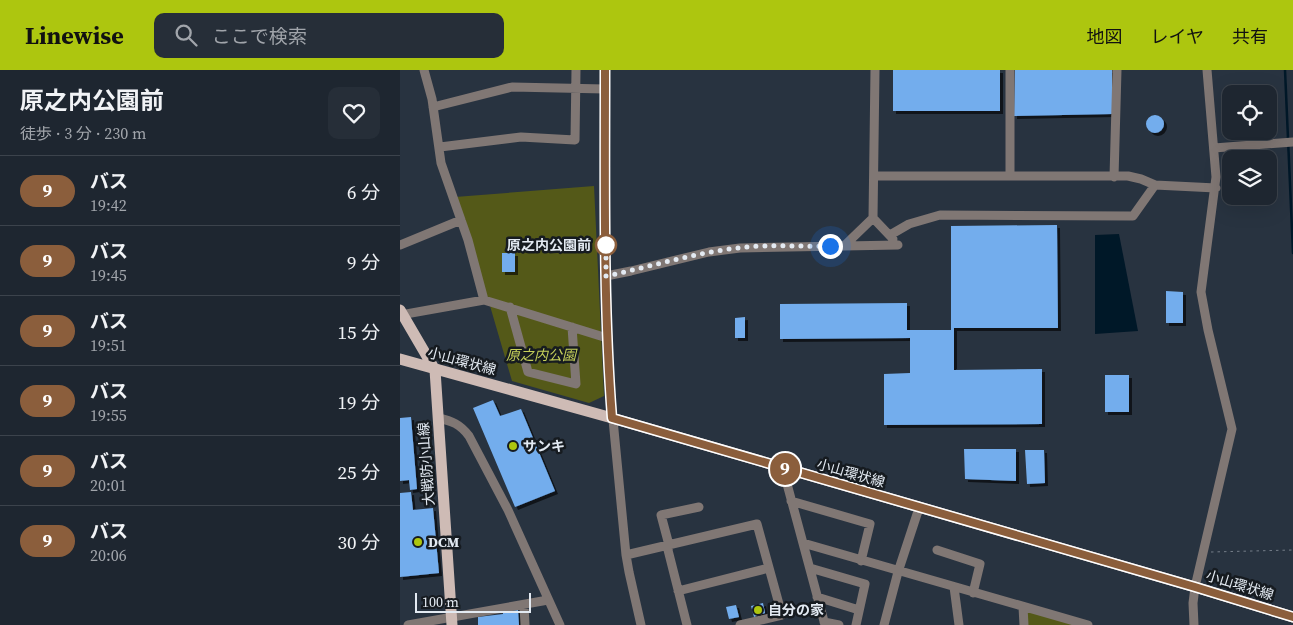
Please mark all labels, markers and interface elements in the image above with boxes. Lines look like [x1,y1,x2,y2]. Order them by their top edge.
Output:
search box [154,13,504,58]
text: Linewise [25,19,124,52]
icon: search [172,21,200,49]
text: ここで検索 [212,23,307,49]
text: 地図 [1087,24,1123,49]
text: レイヤ [1151,24,1204,49]
text: 共有 [1232,24,1268,49]
text: 原之内公園前 [20,84,164,117]
map controls [1222,85,1277,205]
button: locate [1222,85,1277,140]
button: heart [328,87,380,139]
text: 徒歩 · 3 分 · 230 m [20,122,146,144]
button: layers [1222,150,1277,205]
text: バス [90,168,128,194]
text: 9 [43,178,52,203]
text: 6 分 [347,179,380,205]
text: 19:42 [90,194,127,216]
marker: 原之内公園前 [595,234,617,256]
your location [818,234,843,259]
place label: 原之内公園前 [507,235,591,255]
text: バス [90,238,128,264]
text: 9 [43,248,52,273]
text: 9 分 [347,249,380,275]
text: 19:45 [90,264,127,286]
text: バス [90,308,128,334]
text: 9 [43,318,52,343]
text: 15 分 [338,319,380,345]
text: 19:51 [90,334,127,356]
street label: 小山環状線 [426,342,498,380]
park label: 原之内公園 [506,345,578,365]
text: バス [90,378,128,404]
text: 9 [43,388,52,413]
text: 19 分 [338,389,380,415]
text: 19:55 [90,404,127,426]
street label: 大戦防小山線 [413,421,439,507]
place label: サンキ [523,436,565,456]
marker: サンキ [507,440,519,452]
text: バス [90,448,128,474]
line badge: 9 [769,453,801,485]
street label: 小山環状線 [815,454,887,492]
text: 9 [780,456,790,481]
text: 9 [43,458,52,483]
text: 25 分 [338,459,380,485]
text: 20:01 [90,474,127,496]
text: バス [90,518,128,544]
text: 9 [43,528,52,553]
text: 30 分 [338,529,380,555]
place label: DCM [428,532,460,552]
marker: DCM [412,536,424,548]
text: 20:06 [90,544,127,566]
street label: 小山環状線 [1204,565,1276,605]
scale bar [415,590,531,613]
text: 100 m [422,592,459,612]
place label: 自分の家 [768,600,824,620]
marker: 自分の家 [752,604,764,616]

